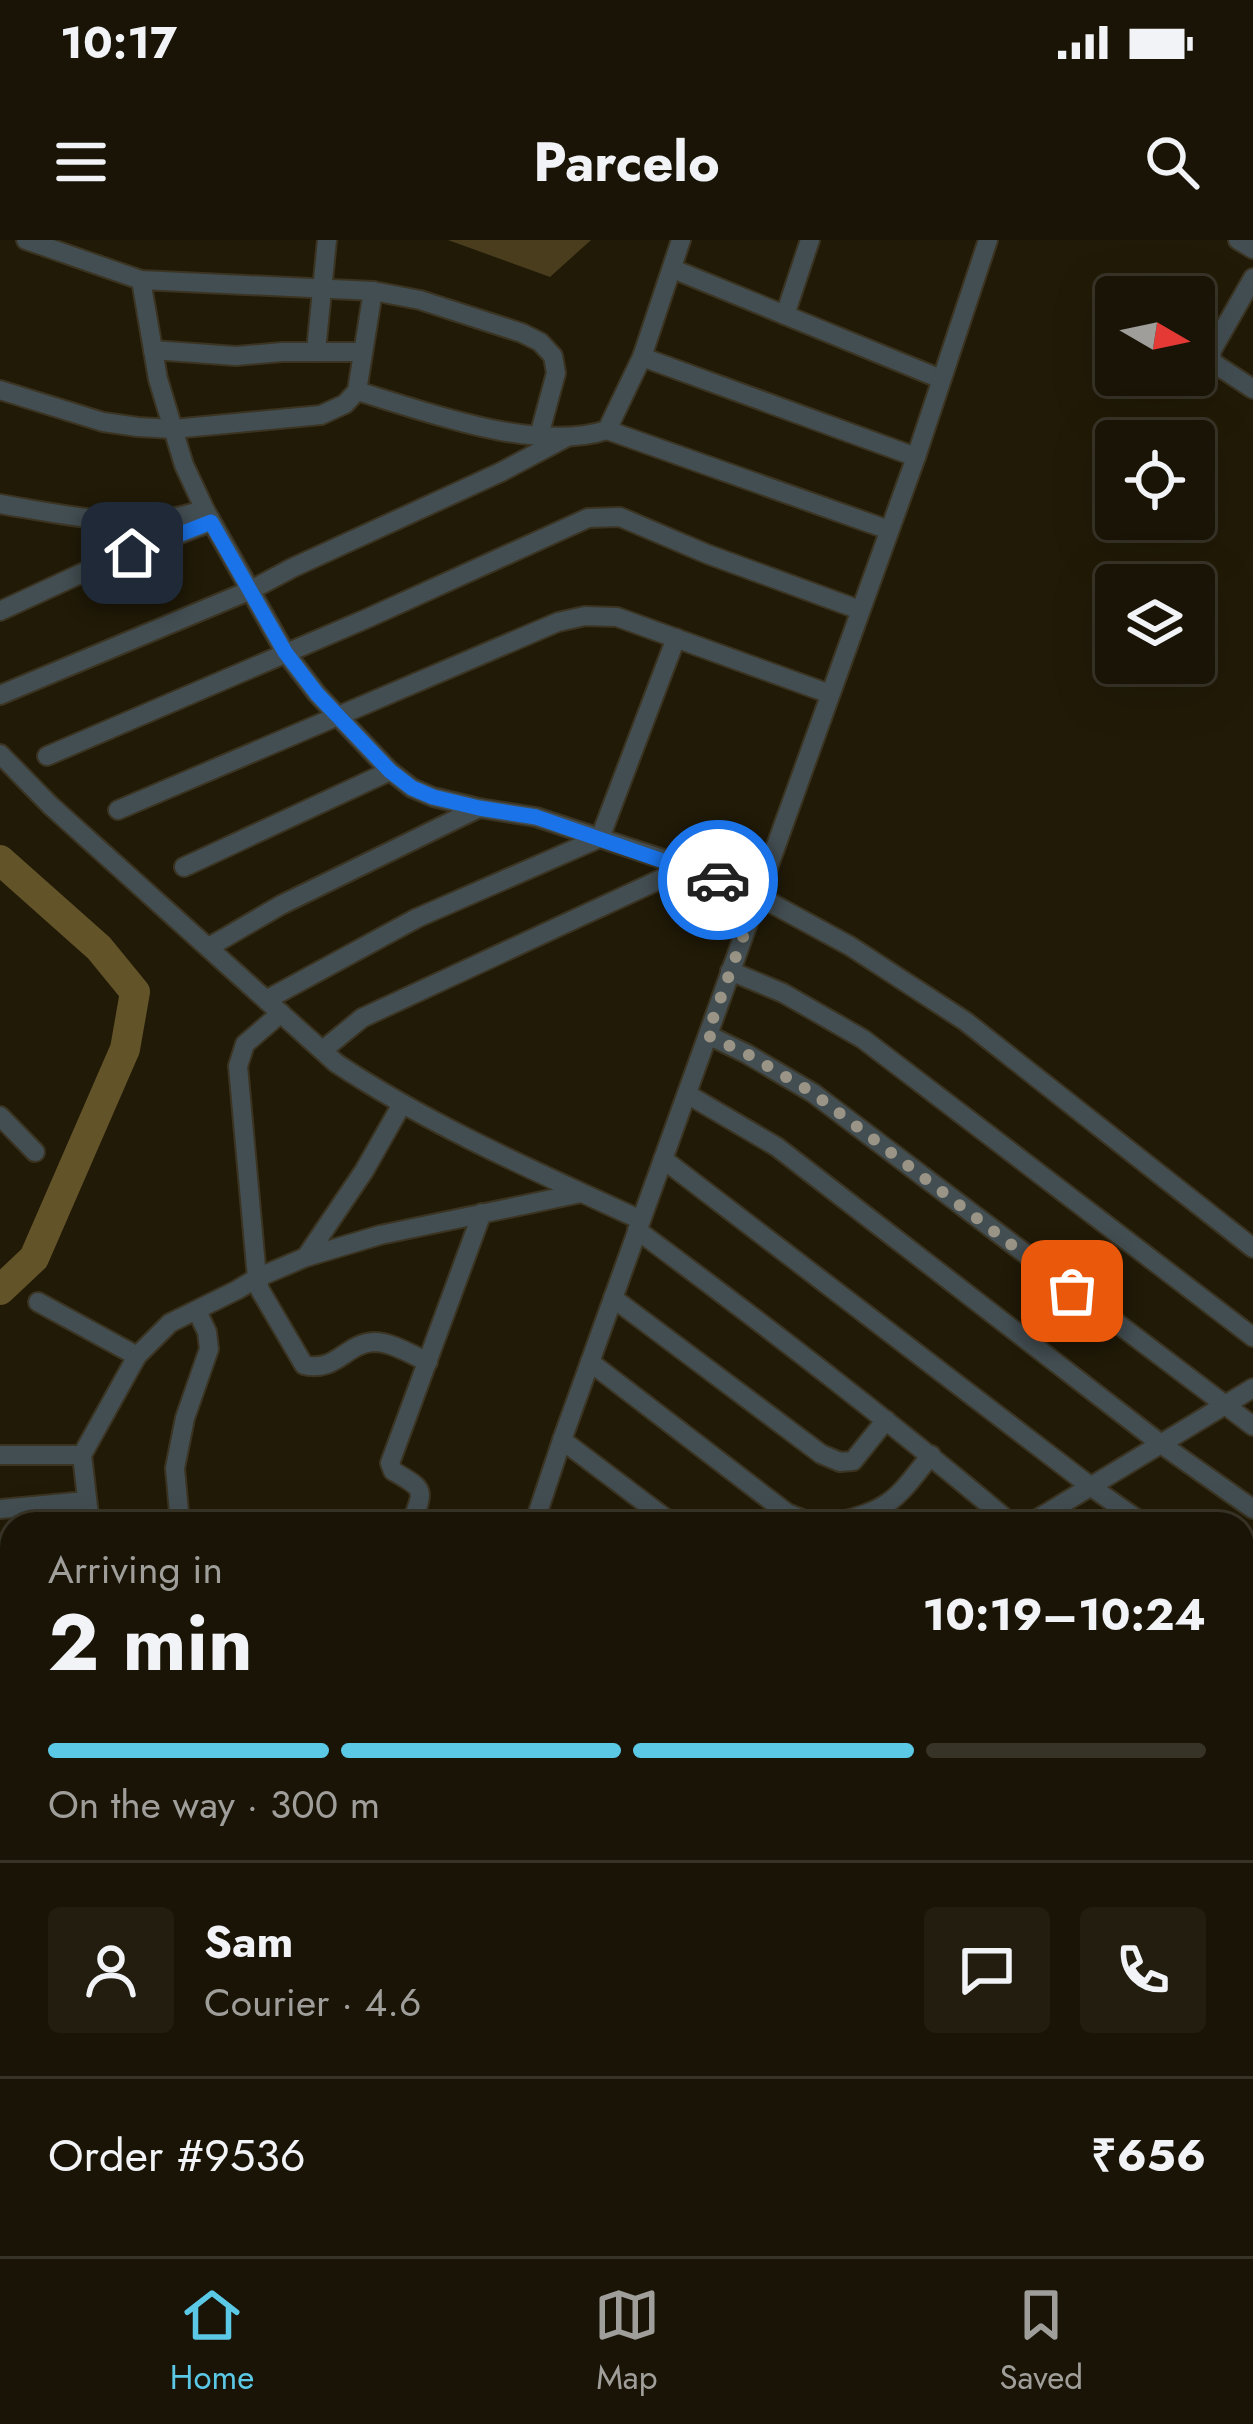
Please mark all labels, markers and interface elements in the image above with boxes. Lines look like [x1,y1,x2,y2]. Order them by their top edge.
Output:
text: 10:17 [60,10,177,75]
text: Parcelo [533,123,720,201]
icon: menu [48,129,114,195]
icon: search [1139,129,1205,195]
north arrow [1095,276,1215,396]
map controls [1095,276,1215,684]
button: locate [1095,420,1215,540]
pin [81,502,183,604]
icon: home [99,520,165,586]
button: layers [1095,564,1215,684]
courier [658,820,778,940]
icon: car [685,847,751,913]
pin [1021,1240,1123,1342]
icon: bag [1039,1258,1105,1324]
text: Arriving in [48,1541,223,1598]
text: 10:19–10:24 [922,1582,1206,1647]
text: 2 min [48,1587,253,1699]
text: On the way · 300 m [48,1776,380,1833]
button: person [48,1907,174,2033]
button: chat [924,1907,1050,2033]
button: phone [1080,1907,1206,2033]
text: Sam [204,1909,293,1974]
text: Courier · 4.6 [204,1974,421,2031]
text: Order #9536 [48,2123,306,2188]
text: ₹656 [1091,2123,1206,2188]
tab: Home [170,2282,254,2401]
tab: Map [594,2282,660,2401]
tab: Saved [1000,2282,1083,2401]

